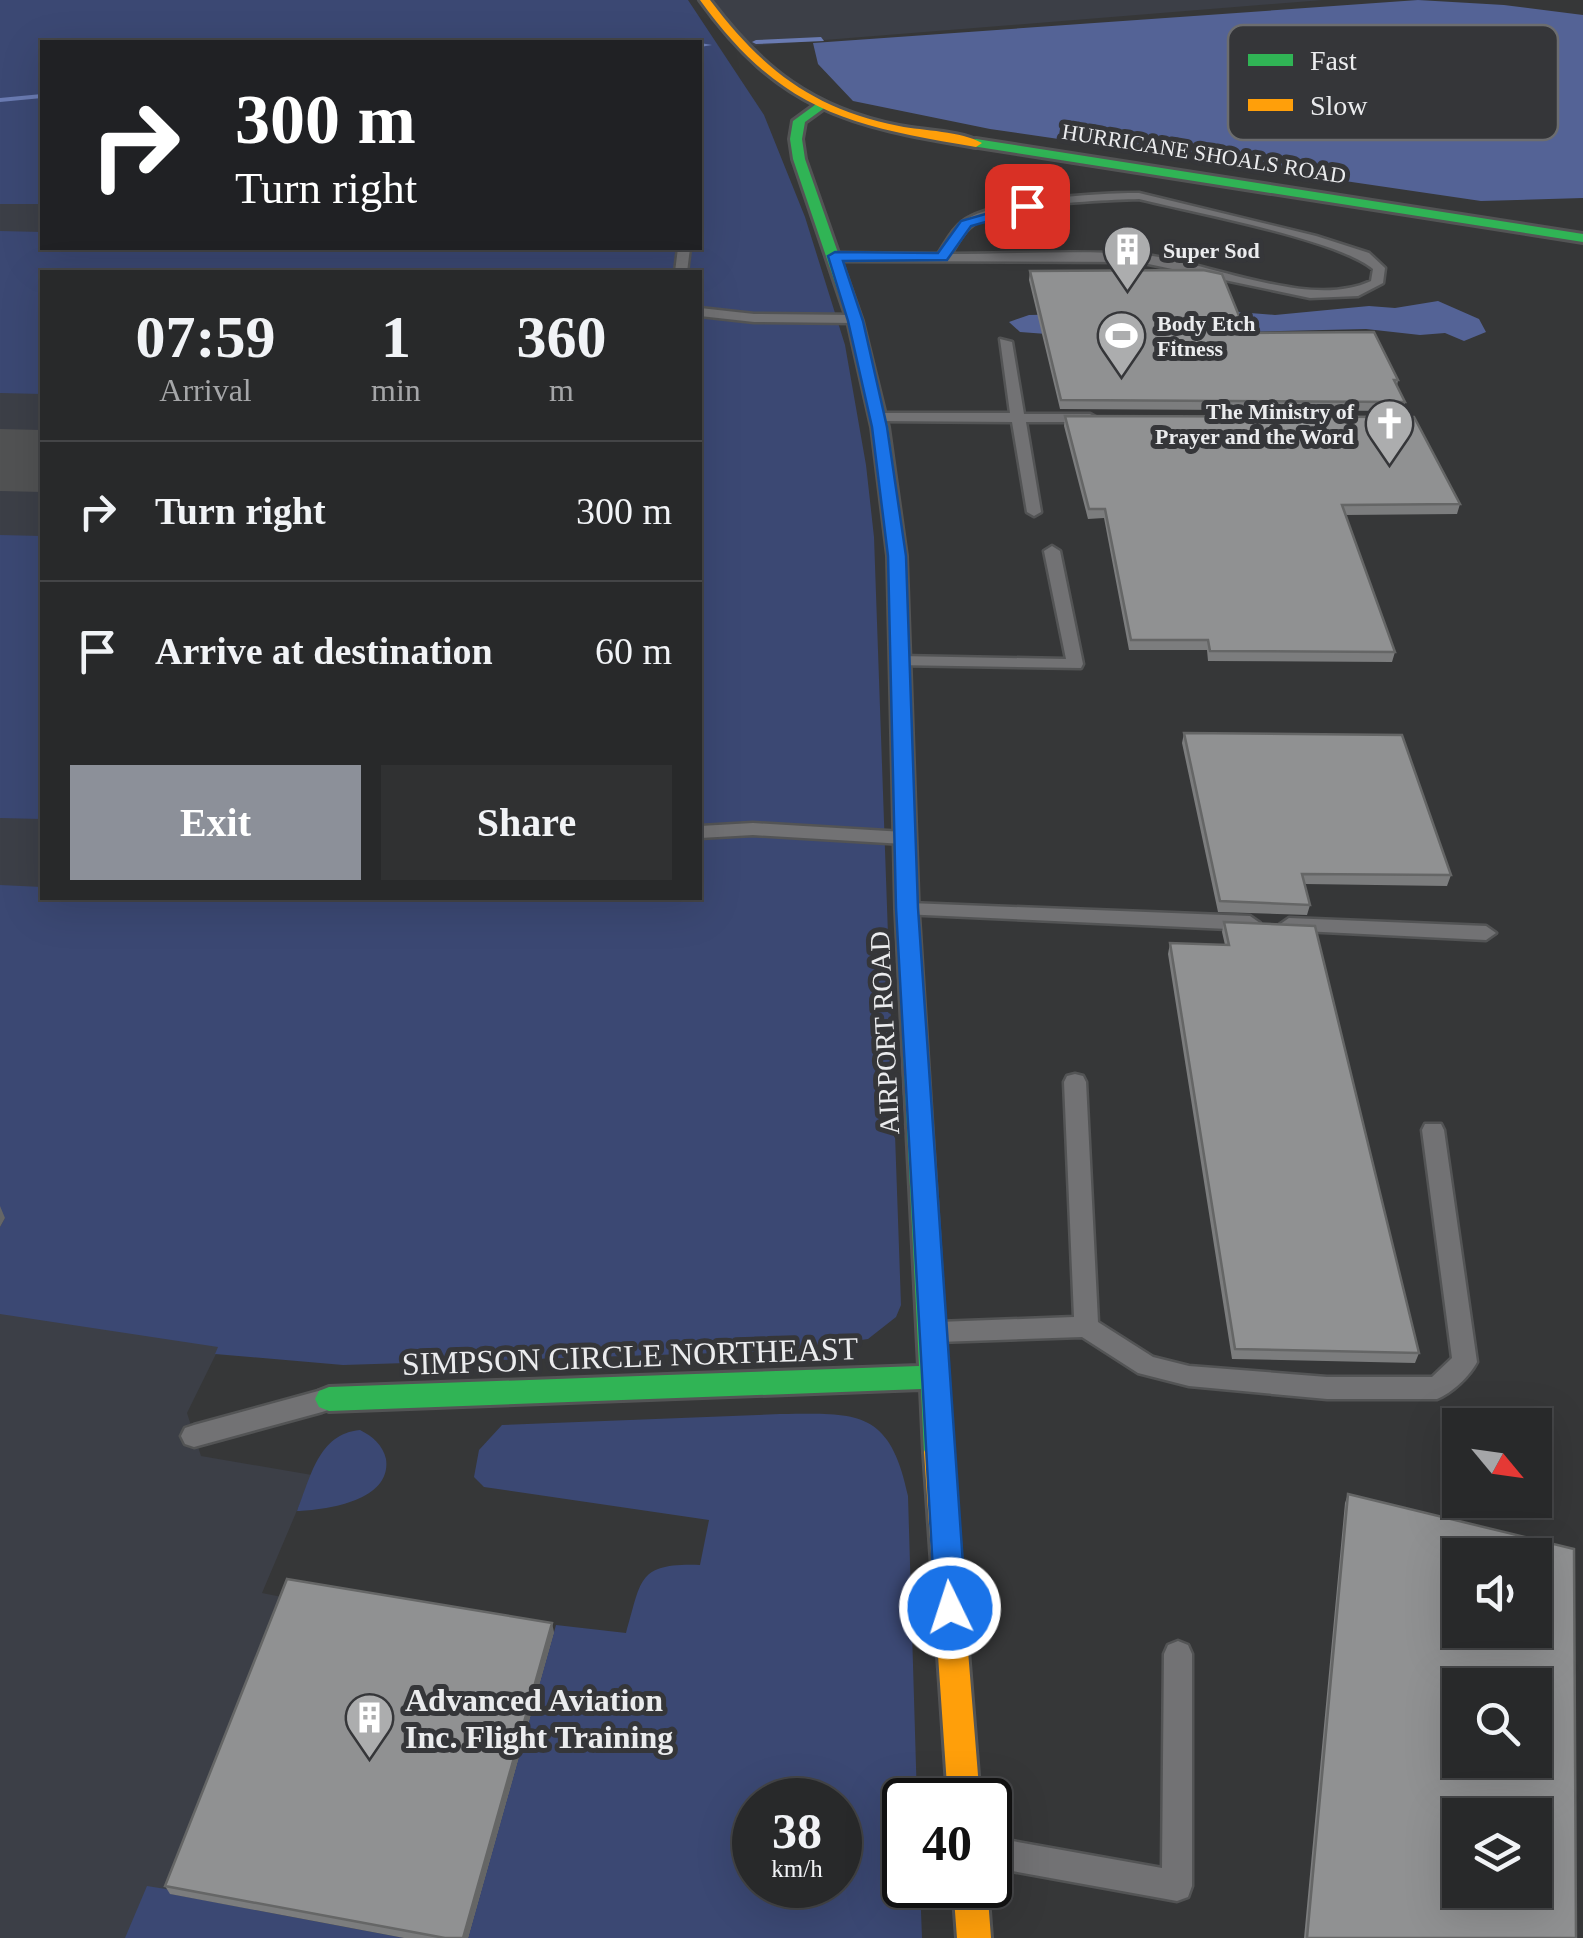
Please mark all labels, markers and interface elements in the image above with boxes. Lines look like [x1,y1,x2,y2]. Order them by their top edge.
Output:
legend [1228,25,1558,140]
text: Fast [1310,45,1357,76]
icon: right [70,80,200,210]
text: 300 m [235,81,416,158]
text: Slow [1310,90,1368,121]
street label: HURRICANE SHOALS ROAD [1060,119,1348,188]
text: Turn right [235,163,417,213]
pin [985,164,1070,249]
icon: arrive [1000,179,1055,234]
building icon: Super Sod [1102,224,1154,292]
place label: Super Sod [1163,238,1260,263]
text: 07:59 [136,304,276,370]
text: 1 [381,304,411,370]
text: 360 [516,304,606,370]
sports icon: Body Etch Fitness [1096,310,1148,378]
place label: Body Etch Fitness [1157,311,1255,361]
text: Arrival [159,372,252,408]
text: min [371,372,421,408]
text: m [549,372,574,408]
church icon: The Ministry of Prayer and the Word [1363,398,1415,466]
place label: The Ministry of Prayer and the Word [1155,399,1355,449]
icon: right [70,484,125,539]
text: Turn right [155,490,326,532]
text: 300 m [576,490,672,532]
icon: arrive [70,624,125,679]
text: Arrive at destination [155,630,493,672]
text: 60 m [595,630,672,672]
button: Exit [70,765,361,880]
button: Share [381,765,672,880]
street label: AIRPORT ROAD [864,930,905,1136]
street label: SIMPSON CIRCLE NORTHEAST [401,1330,859,1382]
north arrow [1442,1408,1552,1518]
map controls [1442,1408,1552,1908]
button: sound [1442,1538,1552,1648]
position arrow [898,1556,1002,1660]
button: search [1442,1668,1552,1778]
place label: Advanced Aviation Inc. Flight Training [405,1682,673,1755]
building icon: Advanced Aviation Inc. Flight Training [344,1692,396,1760]
speed limit sign: 40 [882,1778,1012,1908]
button: layers [1442,1798,1552,1908]
text: 38 [772,1803,822,1859]
text: km/h [771,1855,823,1882]

